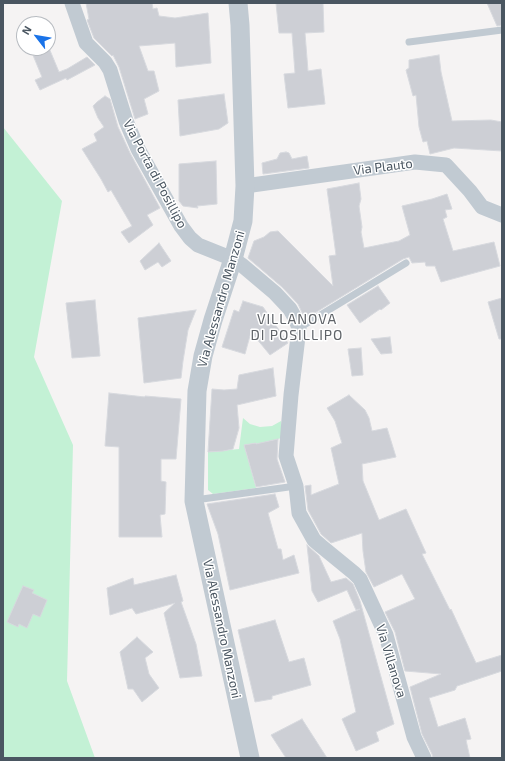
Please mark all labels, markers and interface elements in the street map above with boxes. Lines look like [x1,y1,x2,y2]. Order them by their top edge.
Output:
north arrow [16,16,56,56]
text: N [19,23,34,37]
street label: Via Porta di Posillipo [120,117,190,231]
street label: Via Plauto [352,156,414,178]
street label: Via Alessandro Manzoni [194,229,248,369]
district label: VILLANOVA DI POSILLIPO [251,311,343,344]
street label: Via Alessandro Manzoni [200,558,244,700]
street label: Via Villanova [372,622,410,700]

